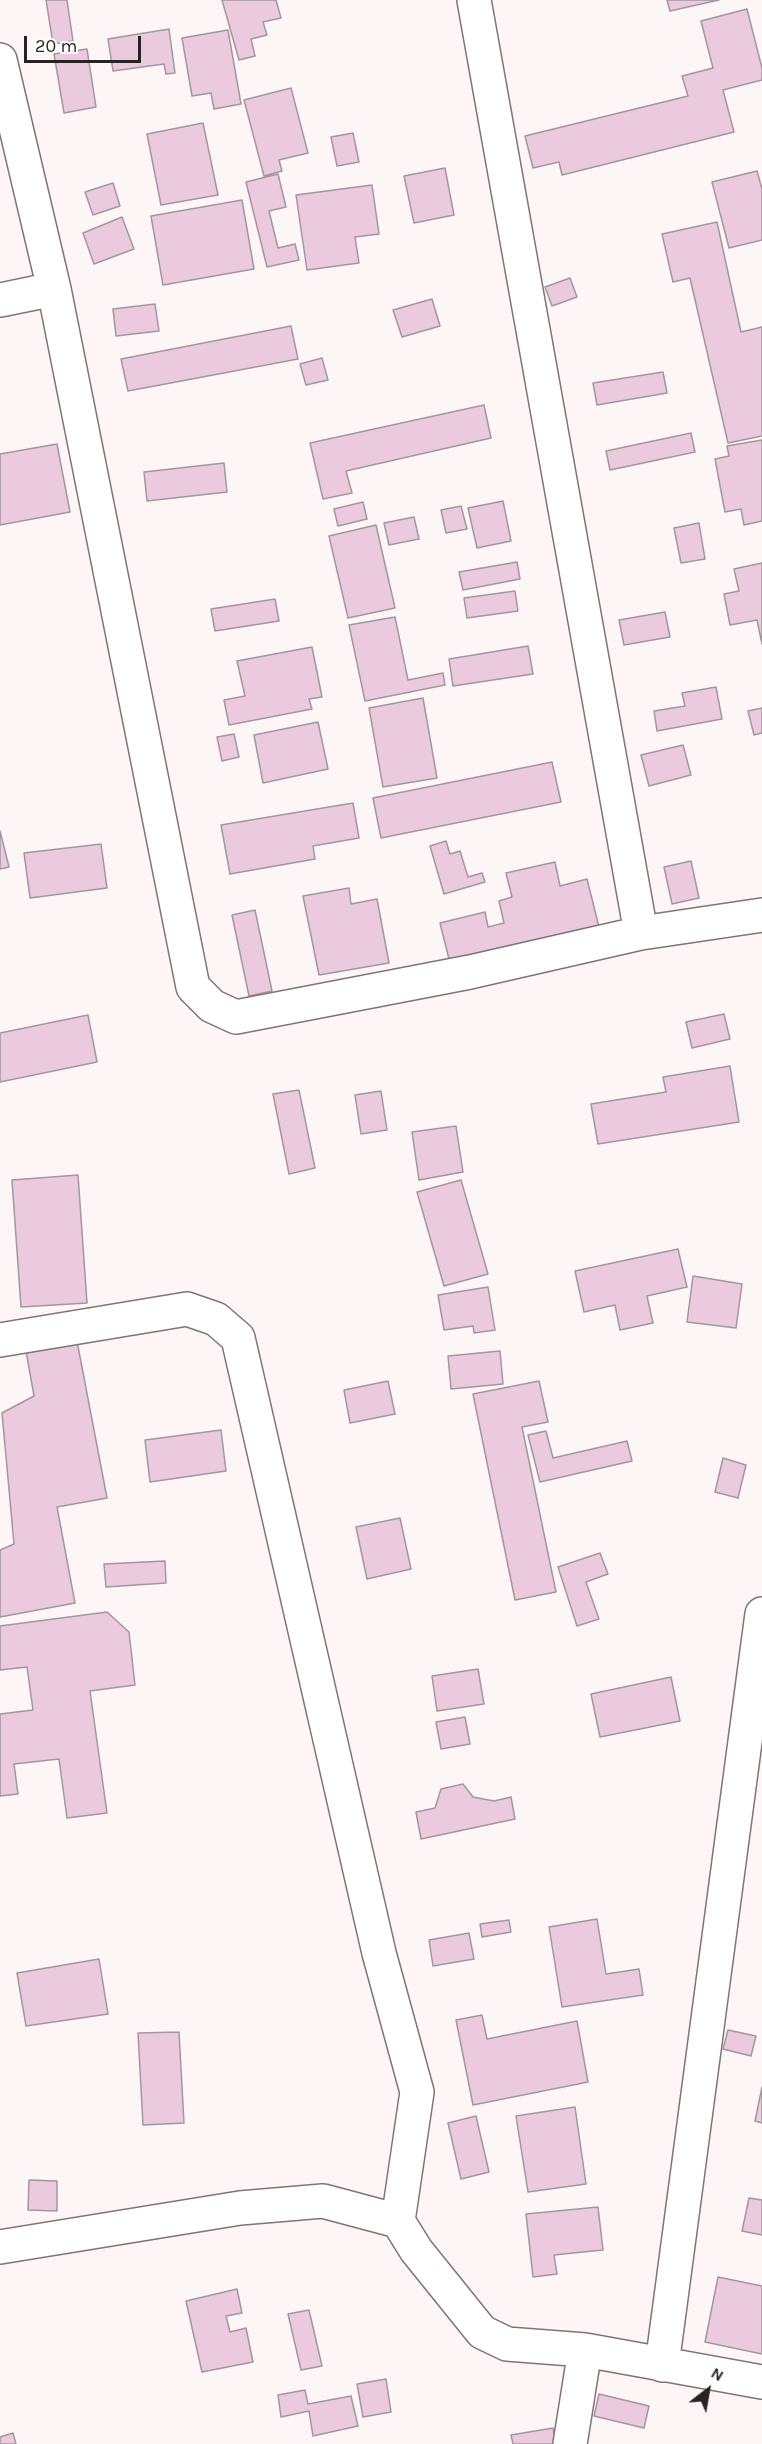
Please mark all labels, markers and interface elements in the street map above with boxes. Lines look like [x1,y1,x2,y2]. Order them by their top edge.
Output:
scale bar [27,24,144,62]
text: 20 m [35,35,77,57]
north arrow [678,2360,738,2420]
text: N [708,2363,727,2385]

